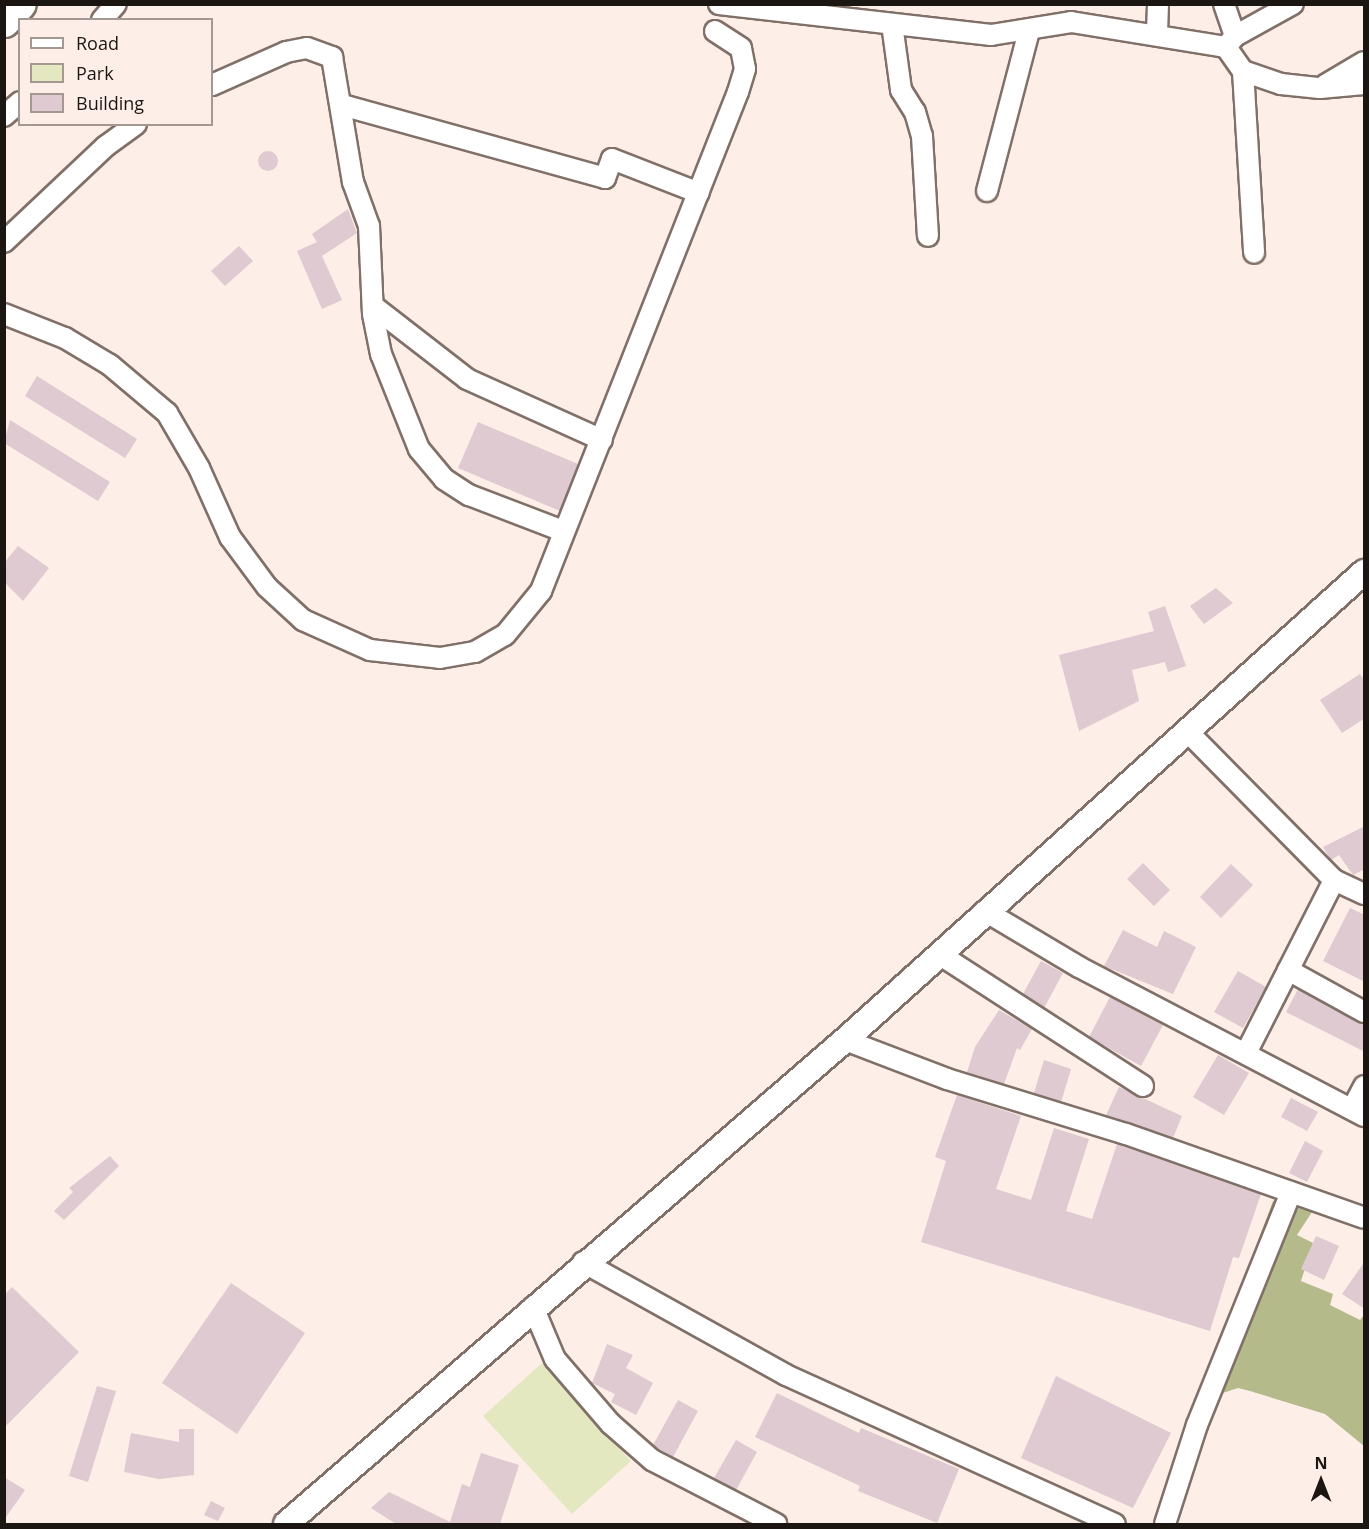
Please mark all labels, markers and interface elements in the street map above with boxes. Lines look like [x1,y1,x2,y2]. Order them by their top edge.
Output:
legend [18,18,213,126]
text: Road [76,31,119,55]
text: Park [76,61,114,85]
text: Building [76,91,144,115]
north arrow [1291,1451,1351,1511]
text: N [1314,1452,1328,1474]

